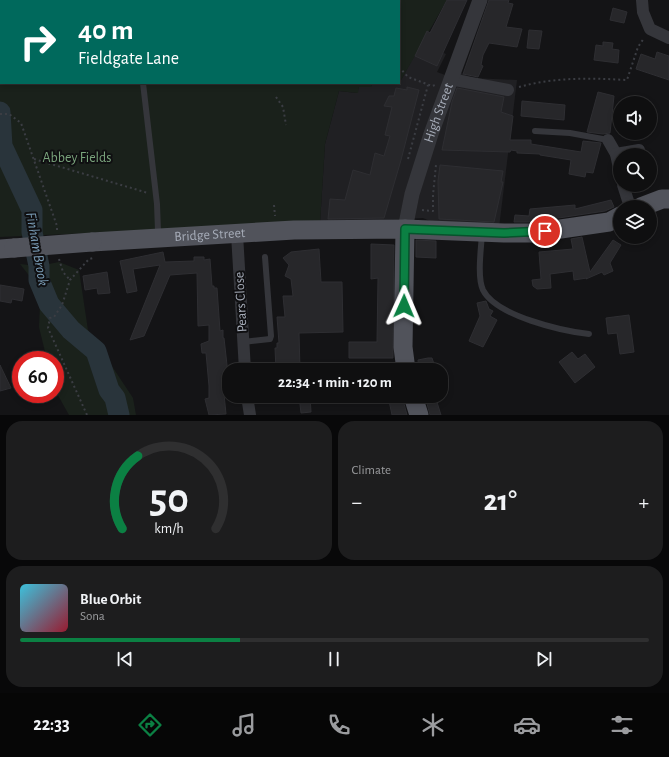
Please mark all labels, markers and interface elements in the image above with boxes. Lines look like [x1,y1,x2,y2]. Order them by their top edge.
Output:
icon: right [12,16,64,68]
text: 40 m [78,17,134,45]
text: Fieldgate Lane [78,50,179,68]
street label: High Street [422,81,456,145]
map controls [613,96,657,244]
button: sound [613,96,657,140]
button: search [613,148,657,192]
park label: Abbey Fields [42,151,112,165]
button: layers [613,200,657,244]
water label: Finham Brook [23,211,51,287]
pin [528,214,562,248]
icon: arrive [534,220,556,242]
street label: Bridge Street [174,226,246,244]
street label: Pears Close [232,271,250,333]
position arrow [383,285,425,327]
speed limit sign: 60 [12,351,64,403]
text: 22:34 · 1 min · 120 m [278,375,392,390]
text: Climate [352,464,391,477]
text: 50 [149,478,189,519]
text: 21° [483,486,517,516]
text: − [352,491,362,513]
text: + [638,491,649,513]
text: km/h [154,521,183,535]
text: Blue Orbit [80,592,141,607]
text: Sona [80,610,105,623]
icon: previous [114,648,136,670]
icon: pause [323,648,345,670]
icon: next [533,648,555,670]
icon: directions [136,711,164,739]
icon: music [230,711,258,739]
icon: phone [325,711,353,739]
icon: climate [419,711,447,739]
icon: car [513,711,541,739]
icon: filters [608,711,636,739]
text: 22:33 [33,716,70,734]

